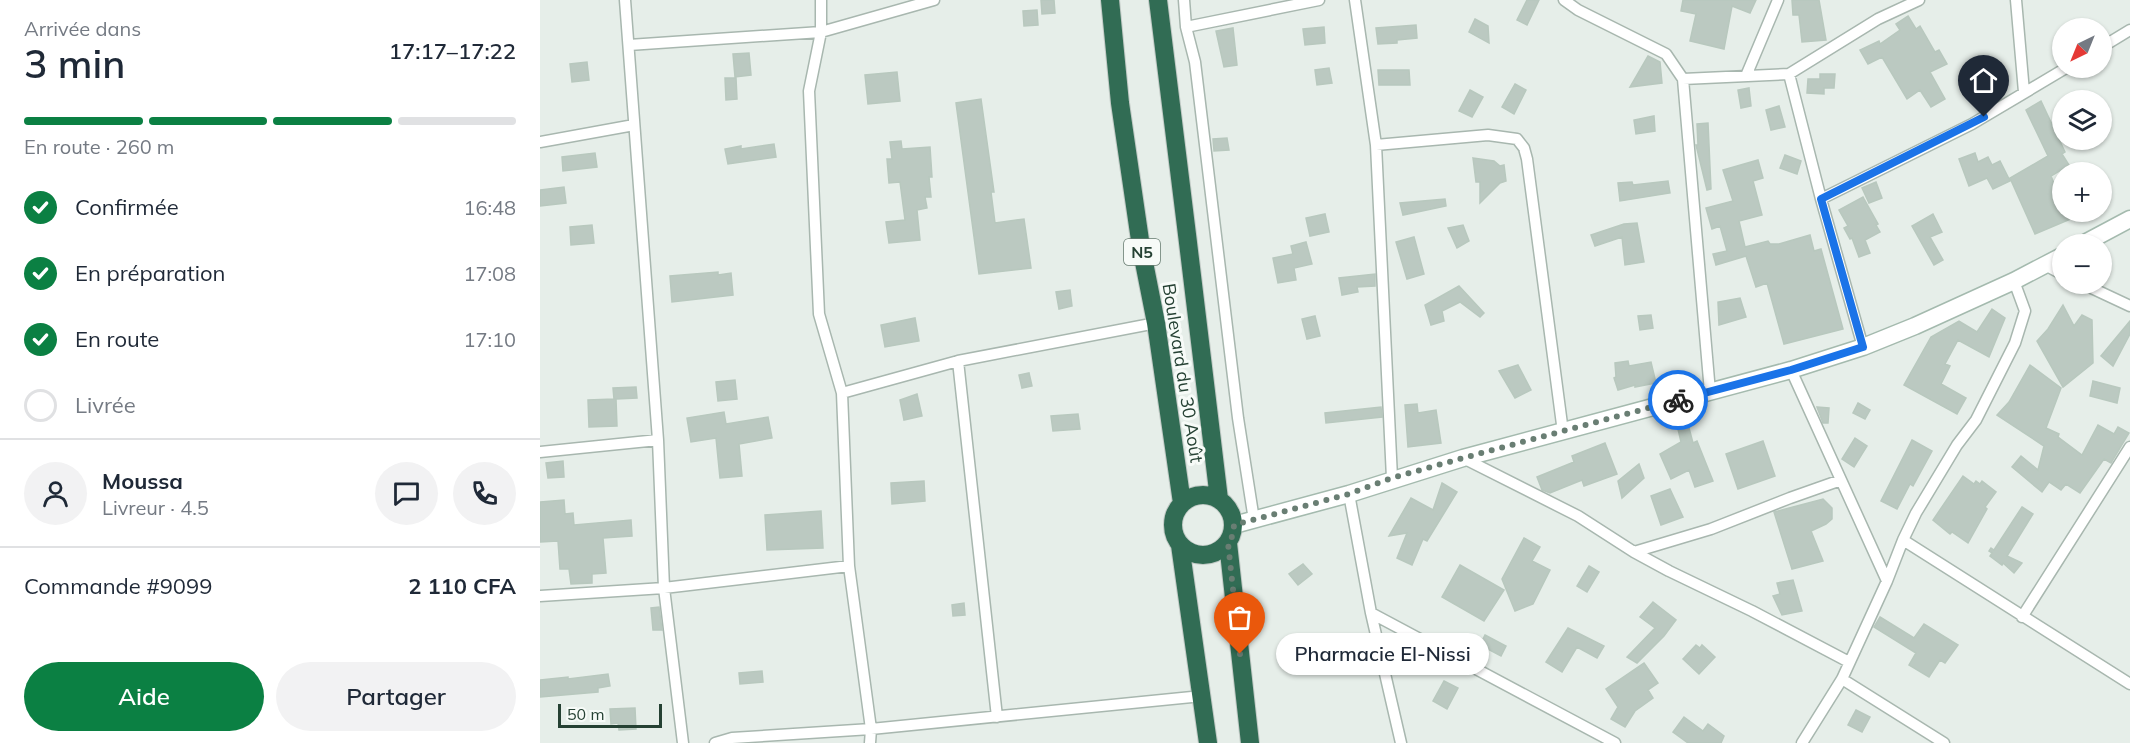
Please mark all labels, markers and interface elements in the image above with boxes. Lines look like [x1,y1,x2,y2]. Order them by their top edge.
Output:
text: Arrivée dans [24,16,141,41]
north arrow [2052,18,2112,78]
map controls [2052,18,2112,294]
text: 17:17–17:22 [389,37,516,65]
text: 3 min [24,39,125,88]
pin [1958,55,2009,117]
icon: home [1967,64,2000,97]
button: layers [2052,90,2112,150]
text: En route · 260 m [24,134,174,159]
button: + [2052,162,2112,222]
icon: check [24,191,57,224]
text: Confirmée [75,193,179,221]
text: 16:48 [463,195,516,220]
button: − [2052,234,2112,294]
road number: N5 [1124,239,1160,265]
icon: check [24,257,57,290]
text: En préparation [75,259,225,287]
text: 17:08 [463,261,516,286]
street label: Boulevard du 30 Août [1157,282,1209,464]
icon: check [24,323,57,356]
text: En route [75,325,159,353]
text: 17:10 [463,327,516,352]
courier [1648,370,1708,430]
icon: bike [1662,384,1695,417]
text: Livrée [75,391,136,419]
button: person [24,462,87,525]
button: chat [375,462,438,525]
button: phone [453,462,516,525]
text: Moussa [102,467,183,495]
text: Livreur · 4.5 [102,495,209,520]
text: Commande #9099 [24,572,212,600]
text: 2 110 CFA [408,572,516,600]
pin [1214,592,1265,654]
icon: bag [1223,601,1256,634]
callout: Pharmacie El-Nissi [1276,633,1489,675]
text: Pharmacie El-Nissi [1294,641,1471,666]
button: Aide [24,662,264,731]
button: Partager [276,662,516,731]
scale bar [558,701,662,728]
text: 50 m [567,704,604,724]

